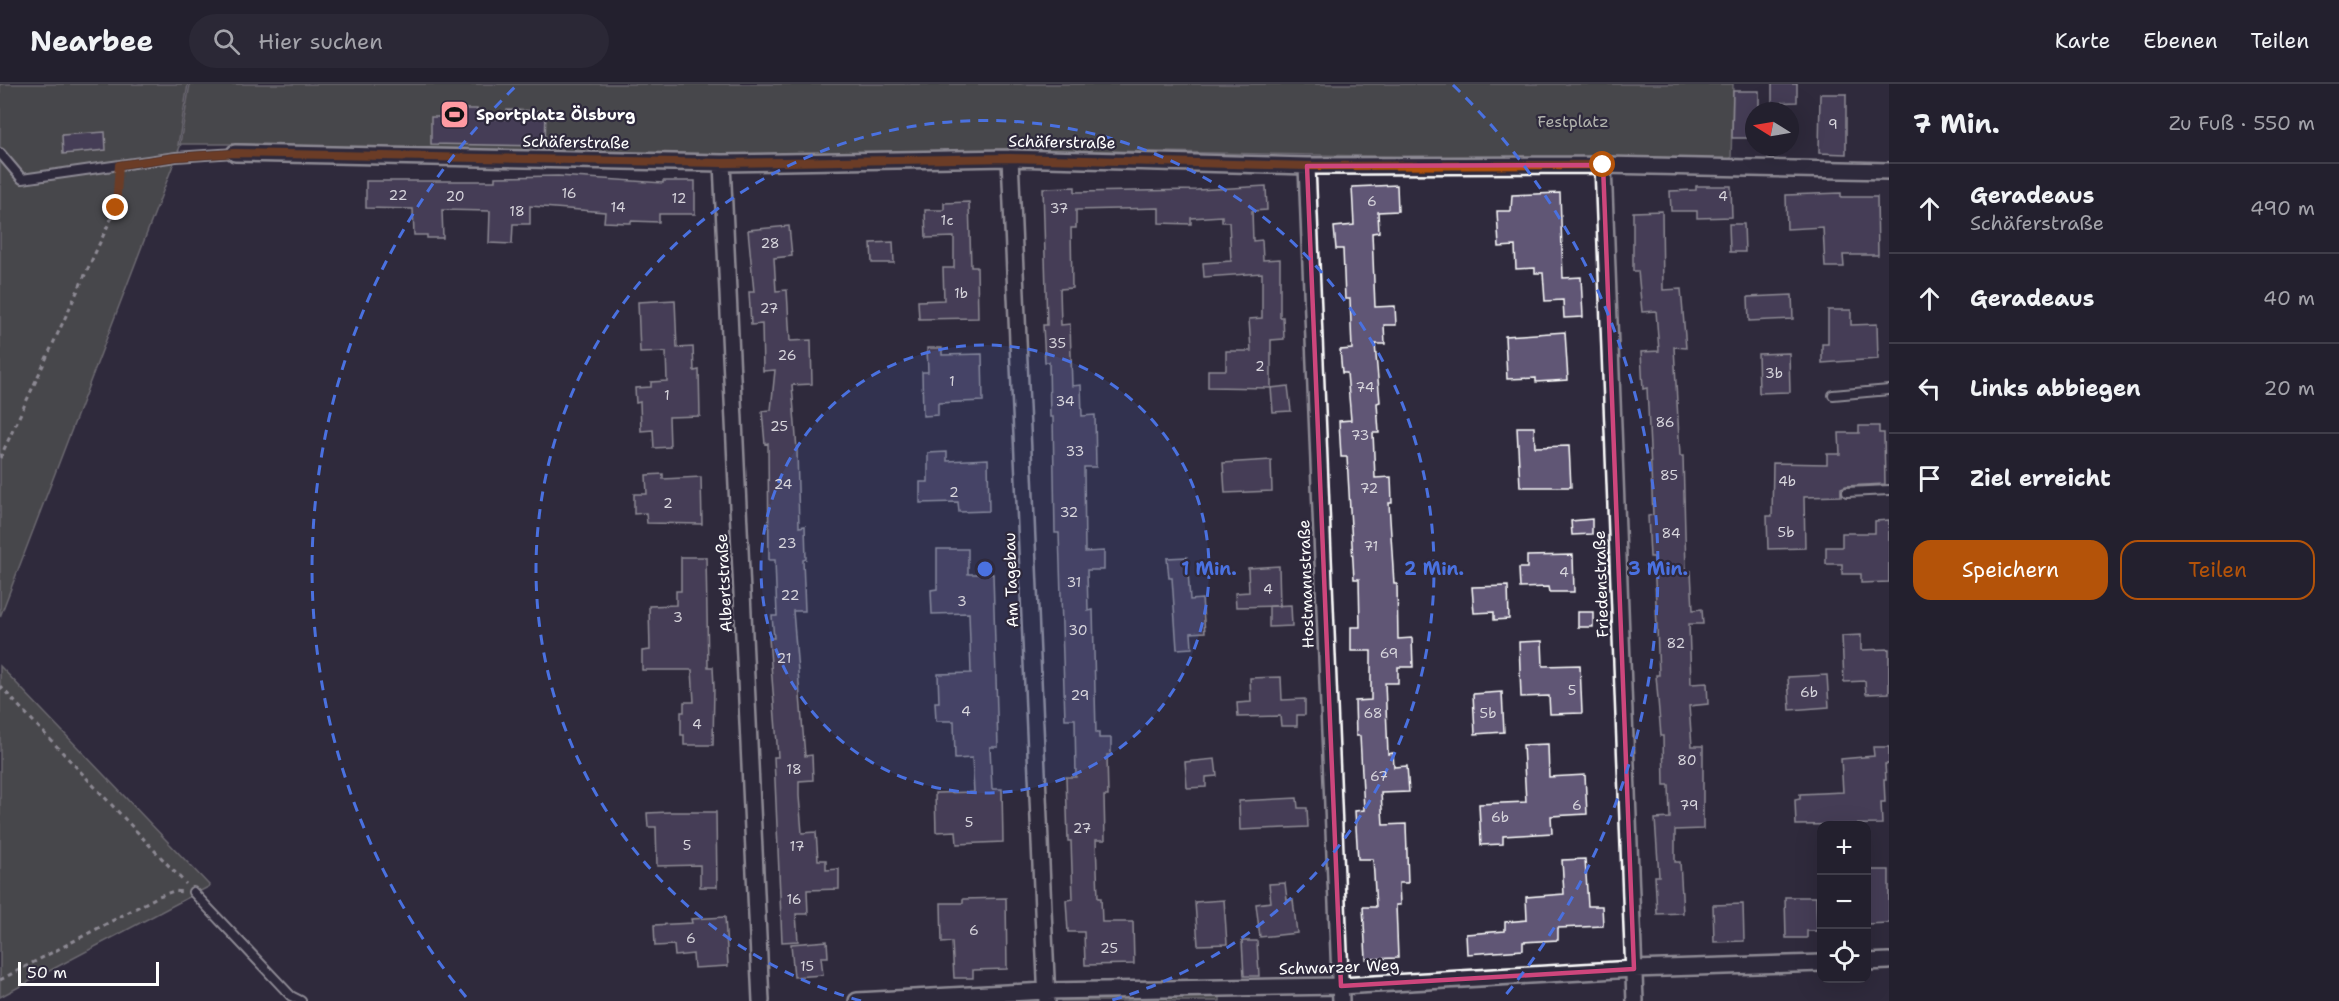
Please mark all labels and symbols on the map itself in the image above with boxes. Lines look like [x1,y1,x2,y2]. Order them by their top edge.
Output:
sports icon: Sportplatz Ölsburg [439,98,471,130]
north arrow [1745,102,1799,156]
place label: Sportplatz Ölsburg [476,104,635,125]
park label: Festplatz [1537,111,1609,132]
house number: 9 [1828,115,1838,133]
street label: Schäferstraße [522,131,630,153]
street label: Schäferstraße [1008,131,1116,153]
route start [1589,151,1615,177]
house number: 16 [561,184,577,202]
house number: 22 [389,186,407,204]
house number: 20 [445,187,465,205]
house number: 4 [1718,187,1728,205]
house number: 12 [672,189,686,207]
house number: 6 [1367,192,1377,210]
route end [102,194,128,220]
house number: 14 [610,198,626,216]
house number: 37 [1050,199,1068,217]
house number: 18 [509,202,525,220]
house number: 1c [941,211,953,229]
house number: 28 [760,234,780,252]
house number: 1b [954,284,968,302]
house number: 27 [760,299,778,317]
house number: 35 [1048,334,1066,352]
house number: 26 [778,346,797,364]
house number: 2 [1255,357,1265,375]
house number: 3b [1765,364,1783,382]
house number: 1 [949,372,955,390]
house number: 74 [1356,378,1375,396]
house number: 1 [664,386,670,404]
house number: 34 [1055,392,1075,410]
house number: 86 [1655,413,1675,431]
house number: 25 [770,417,788,435]
house number: 73 [1351,426,1369,444]
house number: 33 [1066,442,1084,460]
house number: 85 [1660,466,1678,484]
house number: 4b [1778,472,1796,490]
house number: 24 [774,475,793,493]
house number: 72 [1360,479,1378,497]
house number: 2 [949,483,959,501]
house number: 2 [663,494,673,512]
house number: 32 [1060,503,1078,521]
street label: Hostmannstraße [1293,519,1319,649]
house number: 5b [1778,523,1794,541]
house number: 84 [1661,524,1681,542]
street label: Friedenstraße [1589,530,1613,638]
street label: Am Tagebau [999,532,1023,628]
street label: Albertstraße [711,533,737,633]
house number: 23 [778,534,796,552]
house number: 71 [1364,537,1378,555]
text: 1 Min. [1181,557,1237,581]
text: 2 Min. [1404,557,1464,581]
text: 3 Min. [1628,557,1688,581]
centre of rings [975,559,995,579]
house number: 4 [1559,563,1569,581]
house number: 31 [1067,573,1081,591]
house number: 4 [1263,580,1273,598]
house number: 22 [781,586,799,604]
house number: 3 [957,592,967,610]
house number: 3 [673,608,683,626]
house number: 30 [1068,621,1088,639]
house number: 82 [1667,634,1685,652]
house number: 69 [1380,644,1398,662]
house number: 21 [777,649,791,667]
house number: 5 [1568,681,1576,699]
house number: 6b [1800,683,1818,701]
house number: 29 [1071,686,1089,704]
house number: 4 [961,702,971,720]
house number: 68 [1363,704,1383,722]
house number: 5b [1480,704,1496,722]
house number: 4 [692,715,702,733]
house number: 80 [1677,751,1697,769]
house number: 18 [786,760,802,778]
house number: 67 [1370,767,1388,785]
house number: 6 [1572,796,1582,814]
house number: 79 [1679,796,1699,814]
house number: 6b [1491,808,1509,826]
house number: 5 [965,813,973,831]
house number: 27 [1073,819,1091,837]
house number: 5 [683,836,691,854]
house number: 17 [790,837,804,855]
house number: 16 [786,890,802,908]
house number: 6 [969,921,979,939]
house number: 6 [686,929,696,947]
house number: 25 [1100,939,1118,957]
street label: Schwarzer Weg [1278,954,1400,980]
house number: 15 [800,957,814,975]
scale bar [18,959,159,986]

